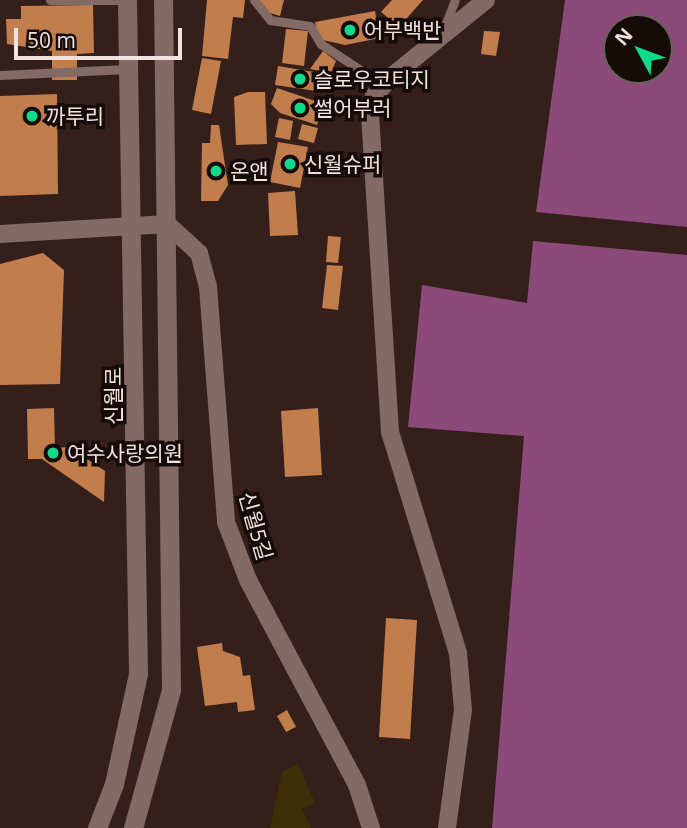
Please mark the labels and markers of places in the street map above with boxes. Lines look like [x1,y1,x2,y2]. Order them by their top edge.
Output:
place label: 어부백반 [364,17,441,43]
marker: 어부백반 [342,22,358,38]
place label: 슬로우코티지 [314,66,430,92]
marker: 슬로우코티지 [292,71,308,87]
place label: 썰어부러 [314,95,391,121]
marker: 썰어부러 [292,100,308,116]
place label: 까투리 [46,103,104,129]
marker: 까투리 [24,108,40,124]
place label: 신월슈퍼 [304,151,381,177]
marker: 신월슈퍼 [282,156,298,172]
place label: 온앤 [230,158,269,184]
marker: 온앤 [208,163,224,179]
place label: 여수사랑의원 [67,440,183,466]
marker: 여수사랑의원 [45,445,61,461]

